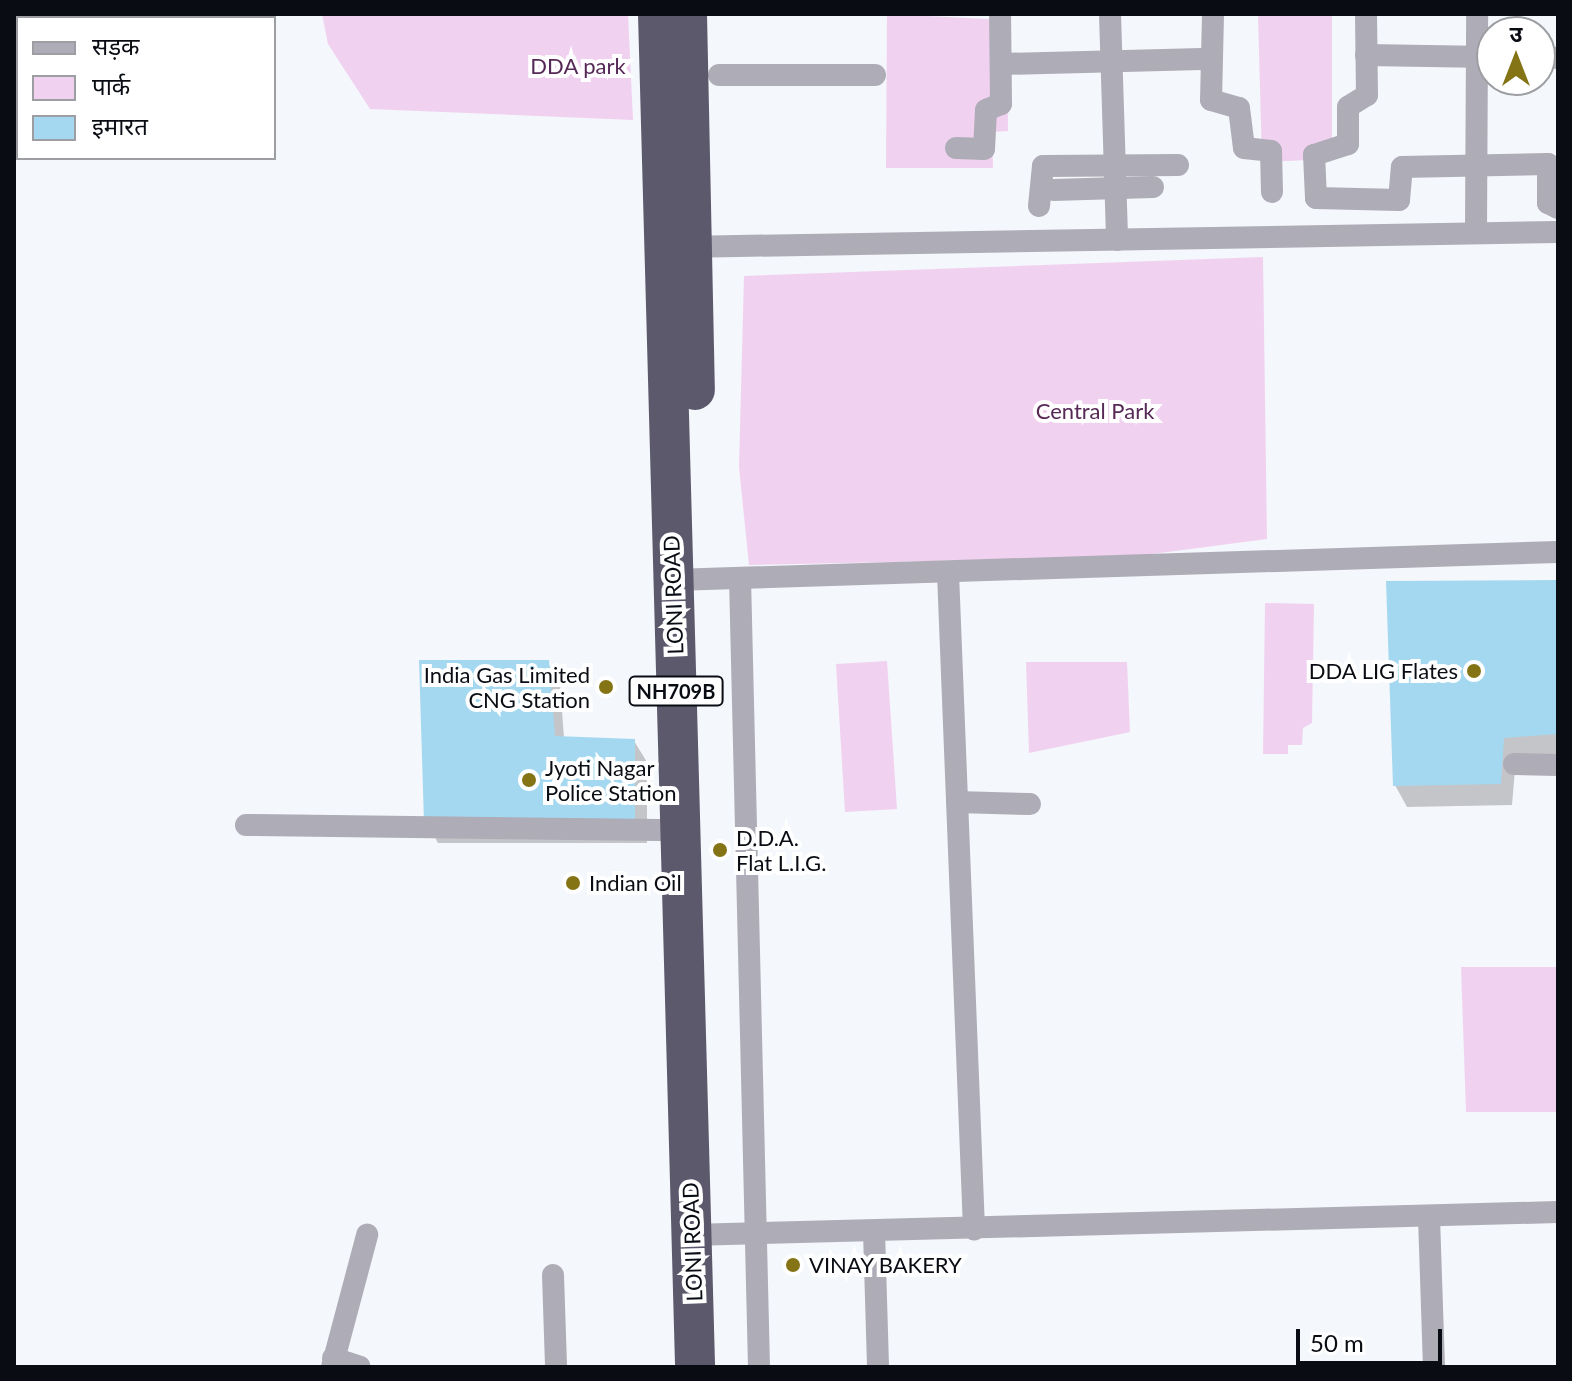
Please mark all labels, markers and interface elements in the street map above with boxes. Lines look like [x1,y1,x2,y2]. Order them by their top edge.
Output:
legend [16,16,276,160]
north arrow [1476,16,1556,96]
text: उ [1510,20,1522,47]
text: सड़क [92,31,140,60]
park label: DDA park [530,53,626,79]
text: पार्क [92,71,130,100]
text: इमारत [92,111,148,140]
park label: Central Park [1036,398,1154,424]
street label: LONI ROAD [658,535,688,655]
place label: DDA LIG Flates [1308,658,1458,684]
place label: India Gas Limited CNG Station [424,661,590,712]
marker: DDA LIG Flates [1465,662,1483,680]
road number: NH709B [628,675,724,707]
marker: India Gas Limited CNG Station [597,678,615,696]
place label: Jyoti Nagar Police Station [545,754,677,806]
marker: Jyoti Nagar Police Station [520,771,538,789]
place label: D.D.A. Flat L.I.G. [736,824,826,876]
marker: D.D.A. Flat L.I.G. [711,841,729,859]
place label: Indian Oil [589,870,682,896]
marker: Indian Oil [564,874,582,892]
street label: LONI ROAD [677,1182,707,1302]
place label: VINAY BAKERY [809,1252,963,1278]
marker: VINAY BAKERY [784,1256,802,1274]
scale bar [1300,1313,1446,1363]
text: 50 m [1310,1328,1364,1357]

